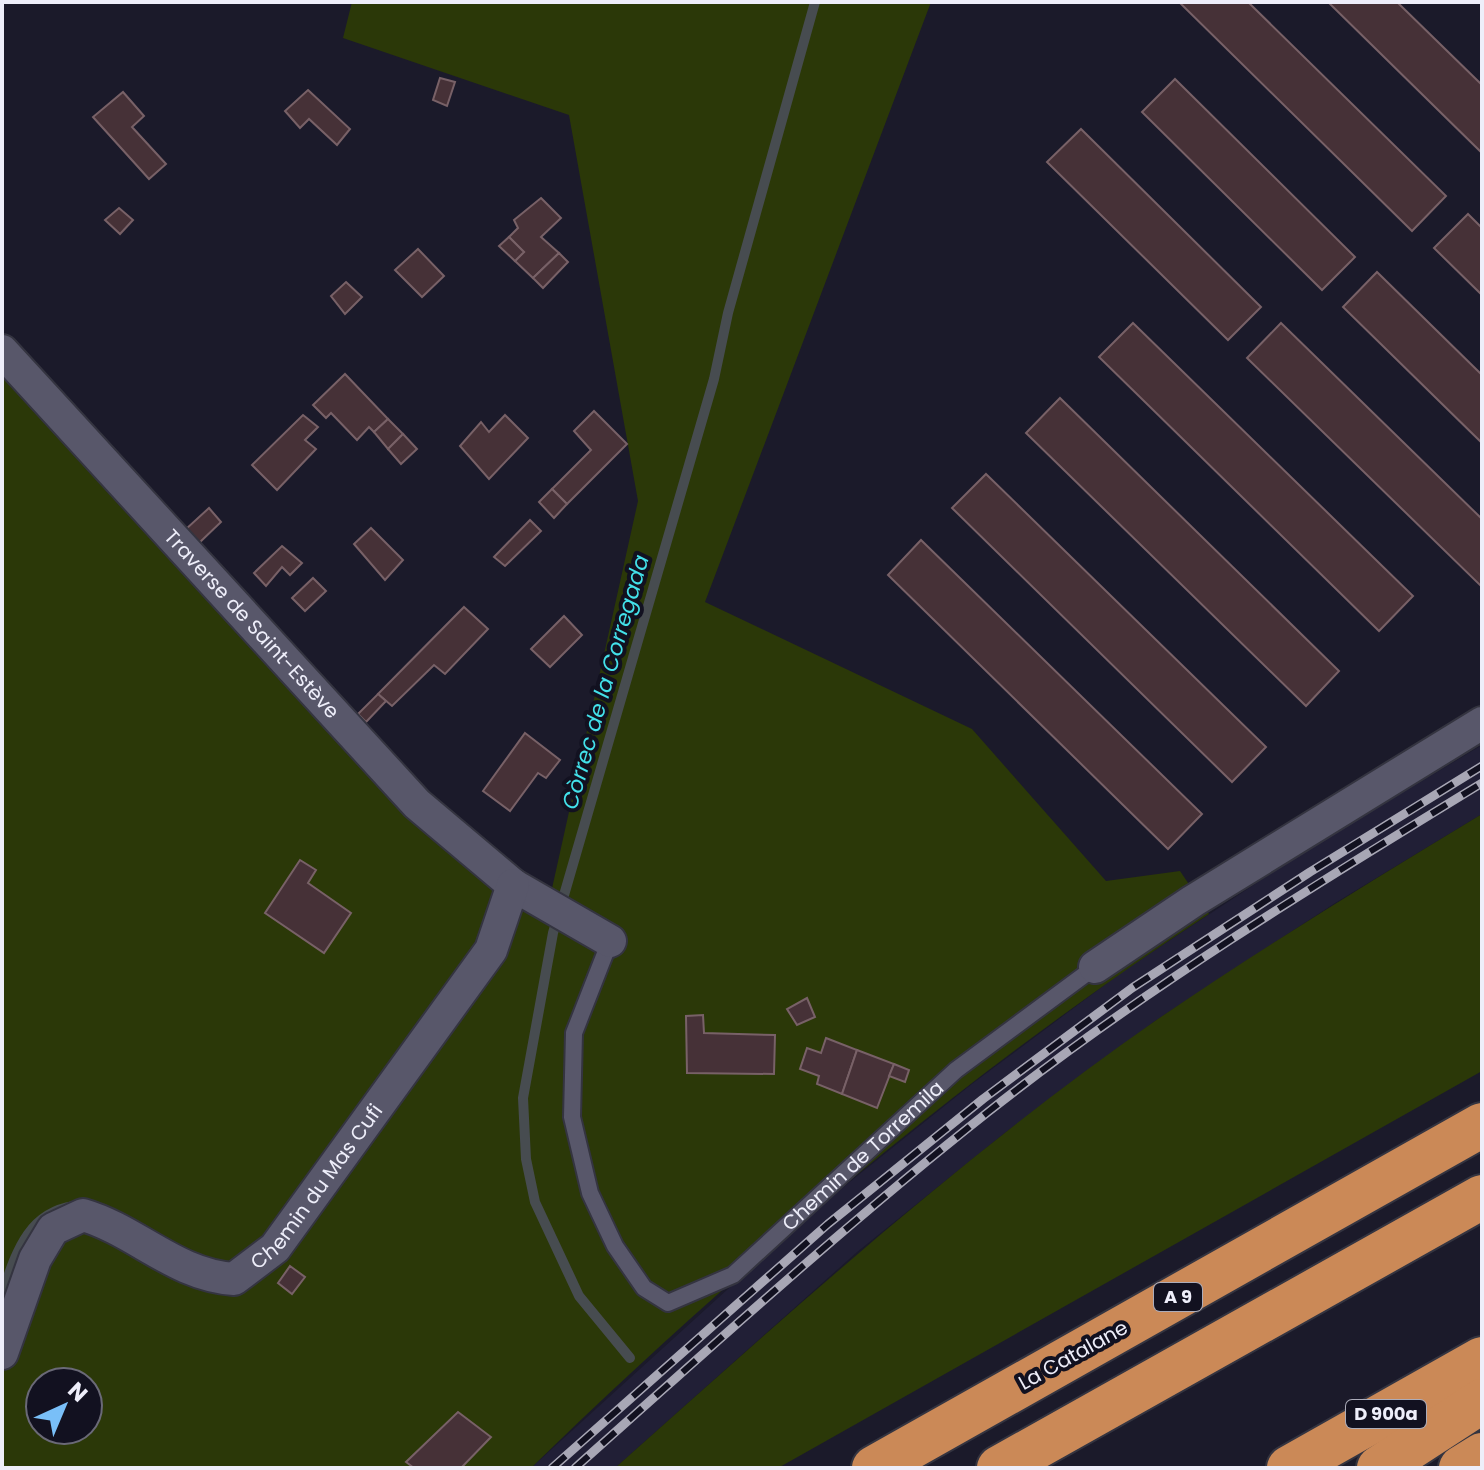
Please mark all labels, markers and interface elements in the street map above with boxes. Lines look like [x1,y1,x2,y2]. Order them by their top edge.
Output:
street label: Traverse de Saint-Estève [158,523,346,725]
water label: Còrrec de la Corregada [554,551,657,813]
street label: Chemin de Torremila [776,1074,950,1237]
street label: Chemin du Mas Cufi [245,1098,389,1276]
road number: A 9 [1154,1283,1202,1311]
street label: La Catalane [1013,1313,1133,1397]
north arrow [24,1366,104,1446]
text: N [61,1375,94,1409]
road number: D 900a [1346,1400,1426,1428]

